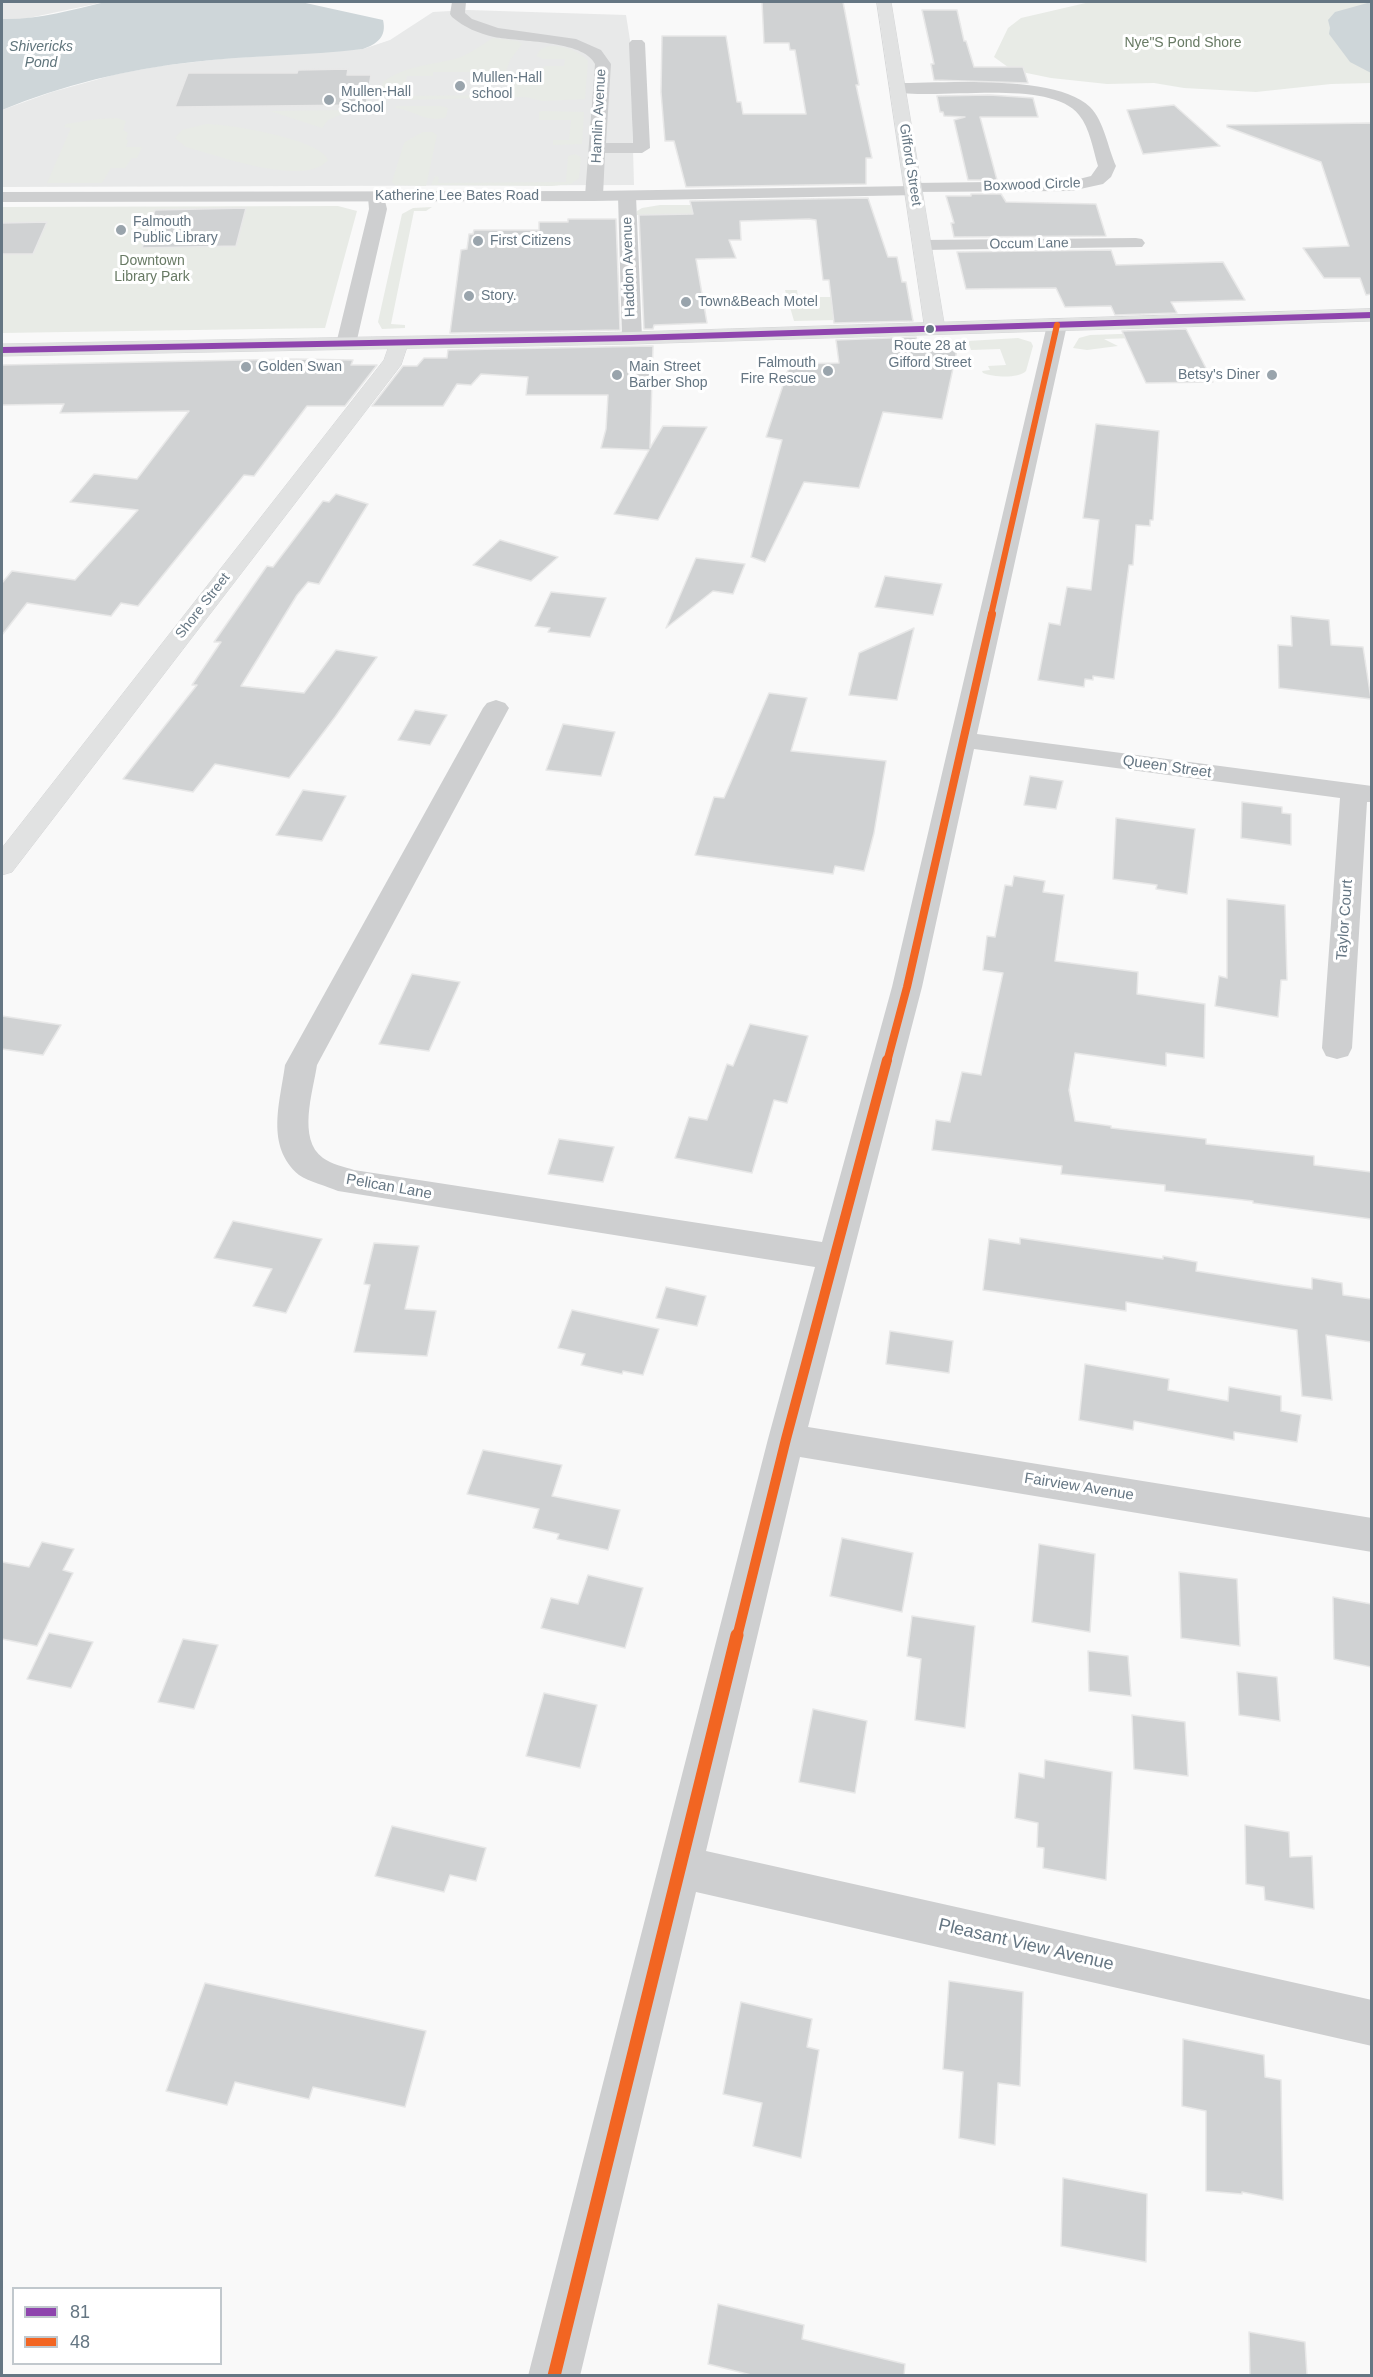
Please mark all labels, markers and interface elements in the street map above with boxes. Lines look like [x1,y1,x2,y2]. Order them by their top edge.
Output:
park label: Nye"S Pond Shore [1124,35,1242,51]
water label: Shivericks Pond [9,39,73,72]
street label: Hamlin Avenue [588,68,610,164]
place label: Mullen-Hall school [472,70,542,102]
marker: Mullen-Hall school [453,79,467,93]
place label: Mullen-Hall School [341,84,411,116]
marker: Mullen-Hall School [322,93,336,107]
street label: Gifford Street [895,123,925,207]
street label: Boxwood Circle [983,175,1081,195]
street label: Katherine Lee Bates Road [375,188,539,204]
place label: Falmouth Public Library [133,214,218,246]
street label: Haddon Avenue [619,217,639,317]
marker: Falmouth Public Library [114,223,128,237]
place label: First Citizens [490,233,571,249]
marker: First Citizens [471,234,485,248]
street label: Occum Lane [989,235,1069,253]
park label: Downtown Library Park [114,253,190,286]
place label: Story. [481,288,517,304]
marker: Story. [462,289,476,303]
place label: Town&Beach Motel [698,294,818,310]
marker: Town&Beach Motel [679,295,693,309]
marker: Route 28 at Gifford Street [924,323,936,335]
place label: Route 28 at Gifford Street [888,338,972,370]
place label: Falmouth Fire Rescue [741,355,816,388]
place label: Golden Swan [258,359,342,375]
place label: Main Street Barber Shop [629,359,708,392]
marker: Golden Swan [239,360,253,374]
marker: Falmouth Fire Rescue [821,364,835,378]
place label: Betsy's Diner [1178,367,1260,383]
marker: Main Street Barber Shop [610,368,624,382]
marker: Betsy's Diner [1265,368,1279,382]
street label: Shore Street [172,570,234,642]
street label: Queen Street [1122,752,1212,782]
street label: Taylor Court [1333,879,1357,961]
street label: Pelican Lane [345,1171,433,1203]
street label: Fairview Avenue [1023,1469,1135,1505]
street label: Pleasant View Avenue [936,1914,1116,1976]
legend [12,2287,222,2365]
text: 81 [70,2302,90,2322]
text: 48 [70,2332,90,2352]

